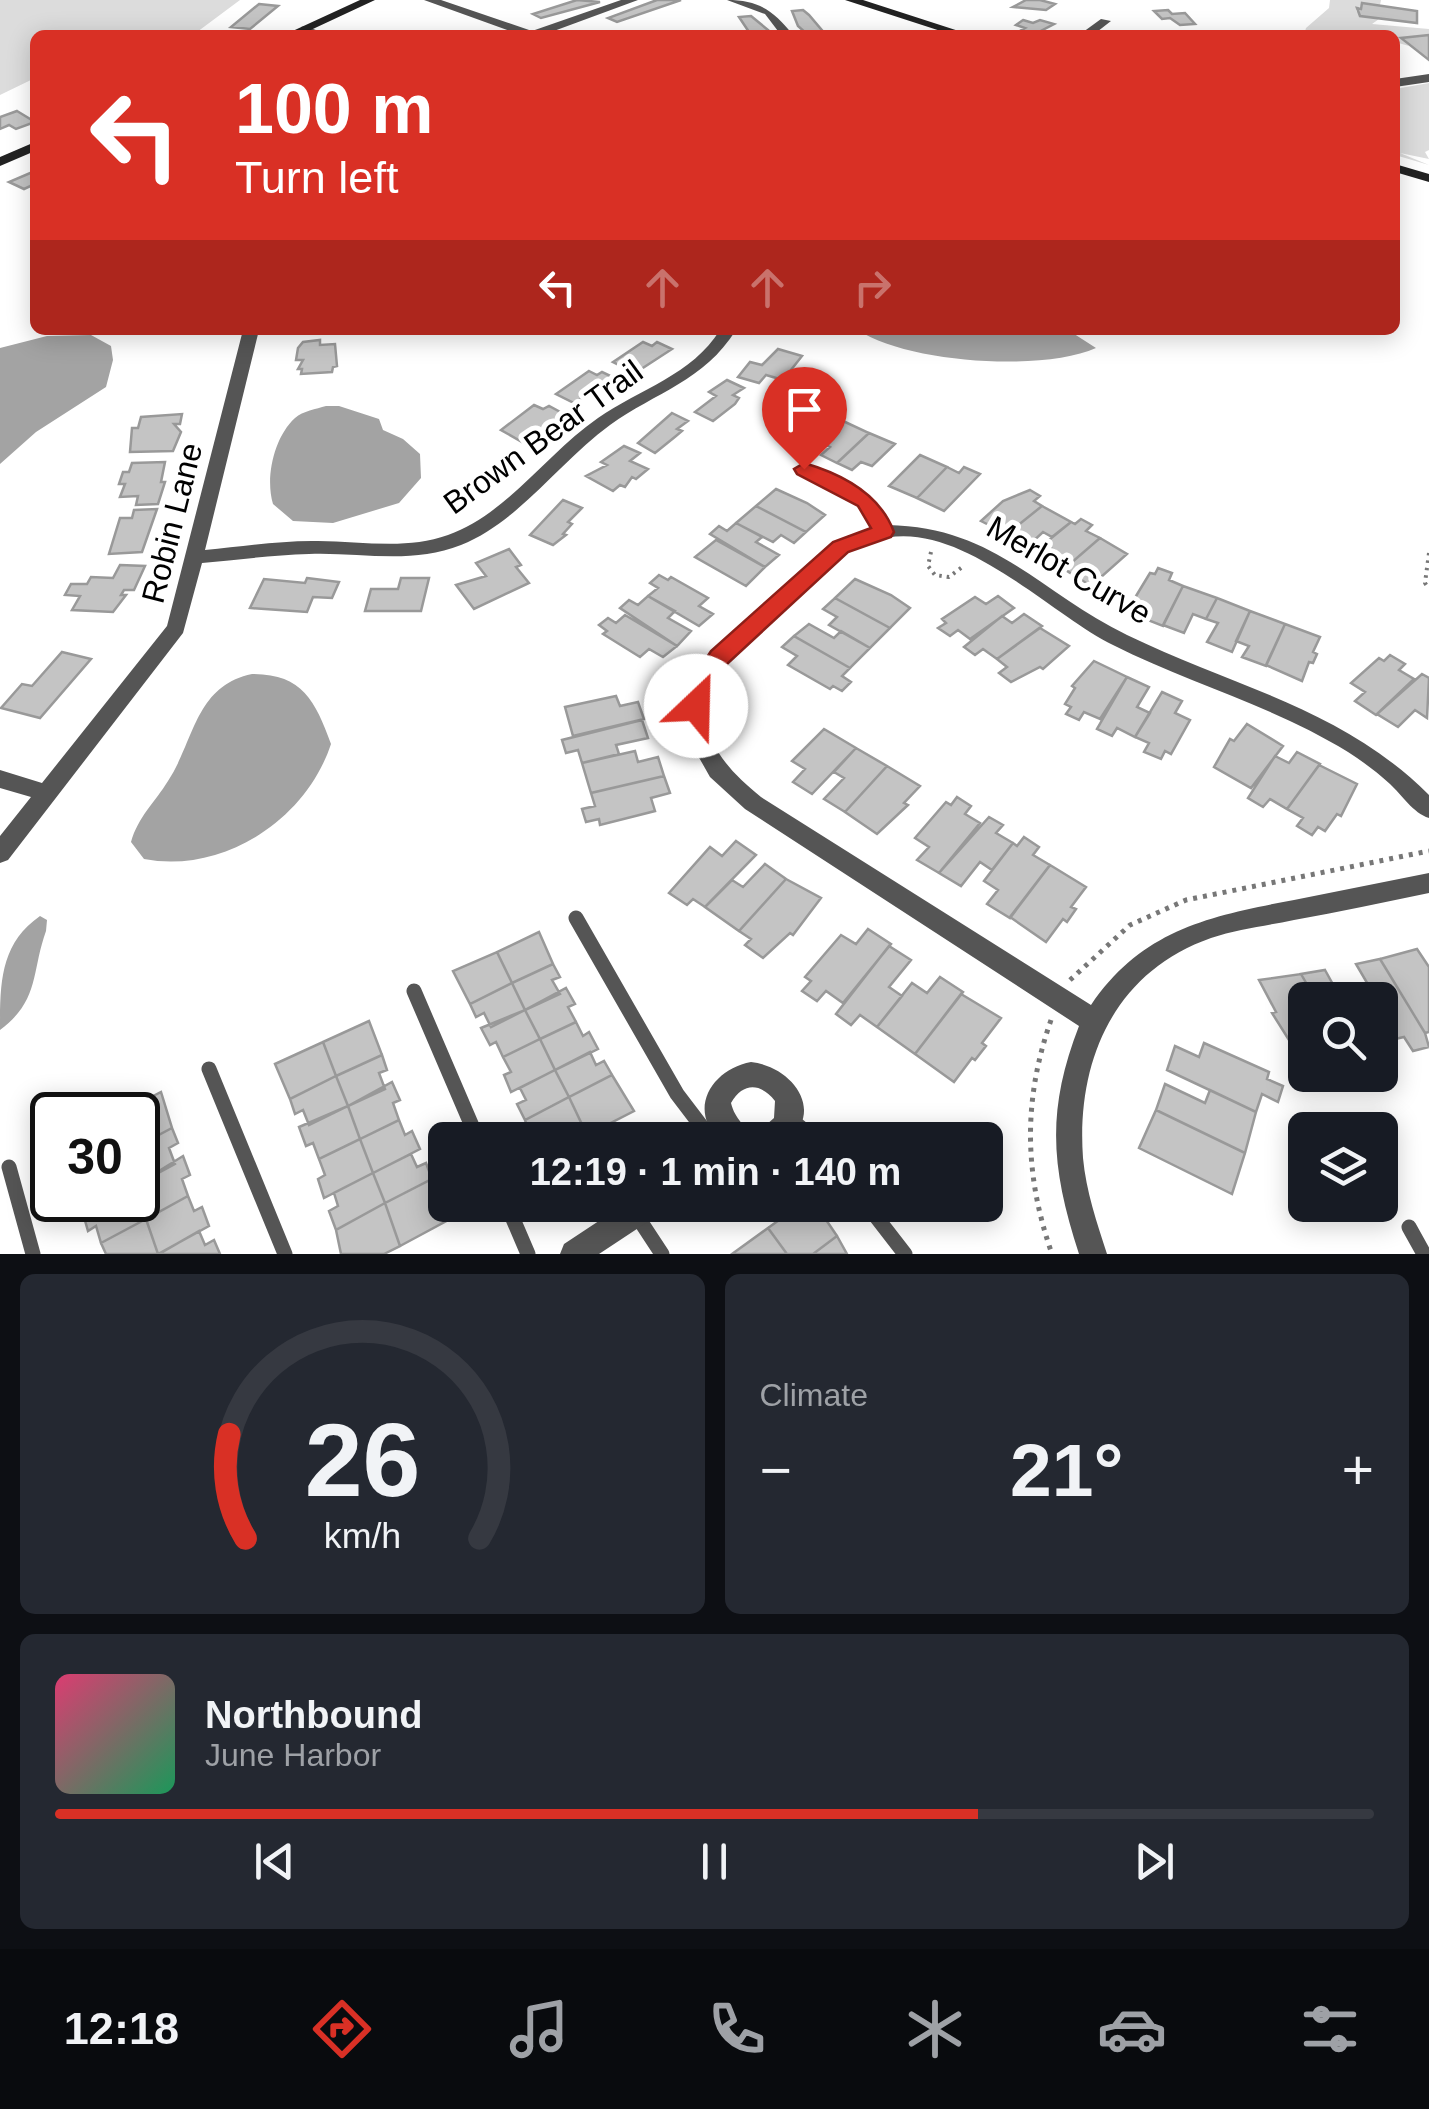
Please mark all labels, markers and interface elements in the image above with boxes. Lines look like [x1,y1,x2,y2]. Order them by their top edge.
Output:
icon: left [70,70,200,200]
text: 100 m [235,70,433,148]
text: Turn left [235,152,398,203]
icon: left [530,260,585,315]
icon: ahead [635,260,690,315]
icon: ahead [740,260,795,315]
icon: right [845,260,900,315]
street label: Brown Bear Trail [437,353,649,521]
pin [762,367,847,470]
icon: arrive [777,382,832,437]
street label: Robin Lane [135,439,209,607]
street label: Merlot Curve [981,509,1157,631]
position arrow [644,654,748,758]
map controls [1288,982,1398,1222]
button: search [1288,982,1398,1092]
speed limit sign: 30 [30,1092,160,1222]
button: layers [1288,1112,1398,1222]
text: 12:19 · 1 min · 140 m [530,1151,901,1193]
text: Climate [760,1377,868,1413]
text: 26 [304,1402,420,1518]
text: 21° [1010,1428,1123,1512]
text: − [760,1439,792,1501]
text: + [1342,1439,1374,1501]
text: km/h [324,1516,401,1556]
text: Northbound [205,1694,422,1736]
text: June Harbor [205,1737,381,1773]
icon: previous [247,1834,302,1889]
icon: pause [687,1834,742,1889]
icon: next [1127,1834,1182,1889]
icon: directions [307,1994,377,2064]
icon: music [504,1994,574,2064]
icon: phone [702,1994,772,2064]
icon: climate [900,1994,970,2064]
icon: car [1097,1994,1167,2064]
icon: filters [1295,1994,1365,2064]
text: 12:18 [64,2003,179,2054]

